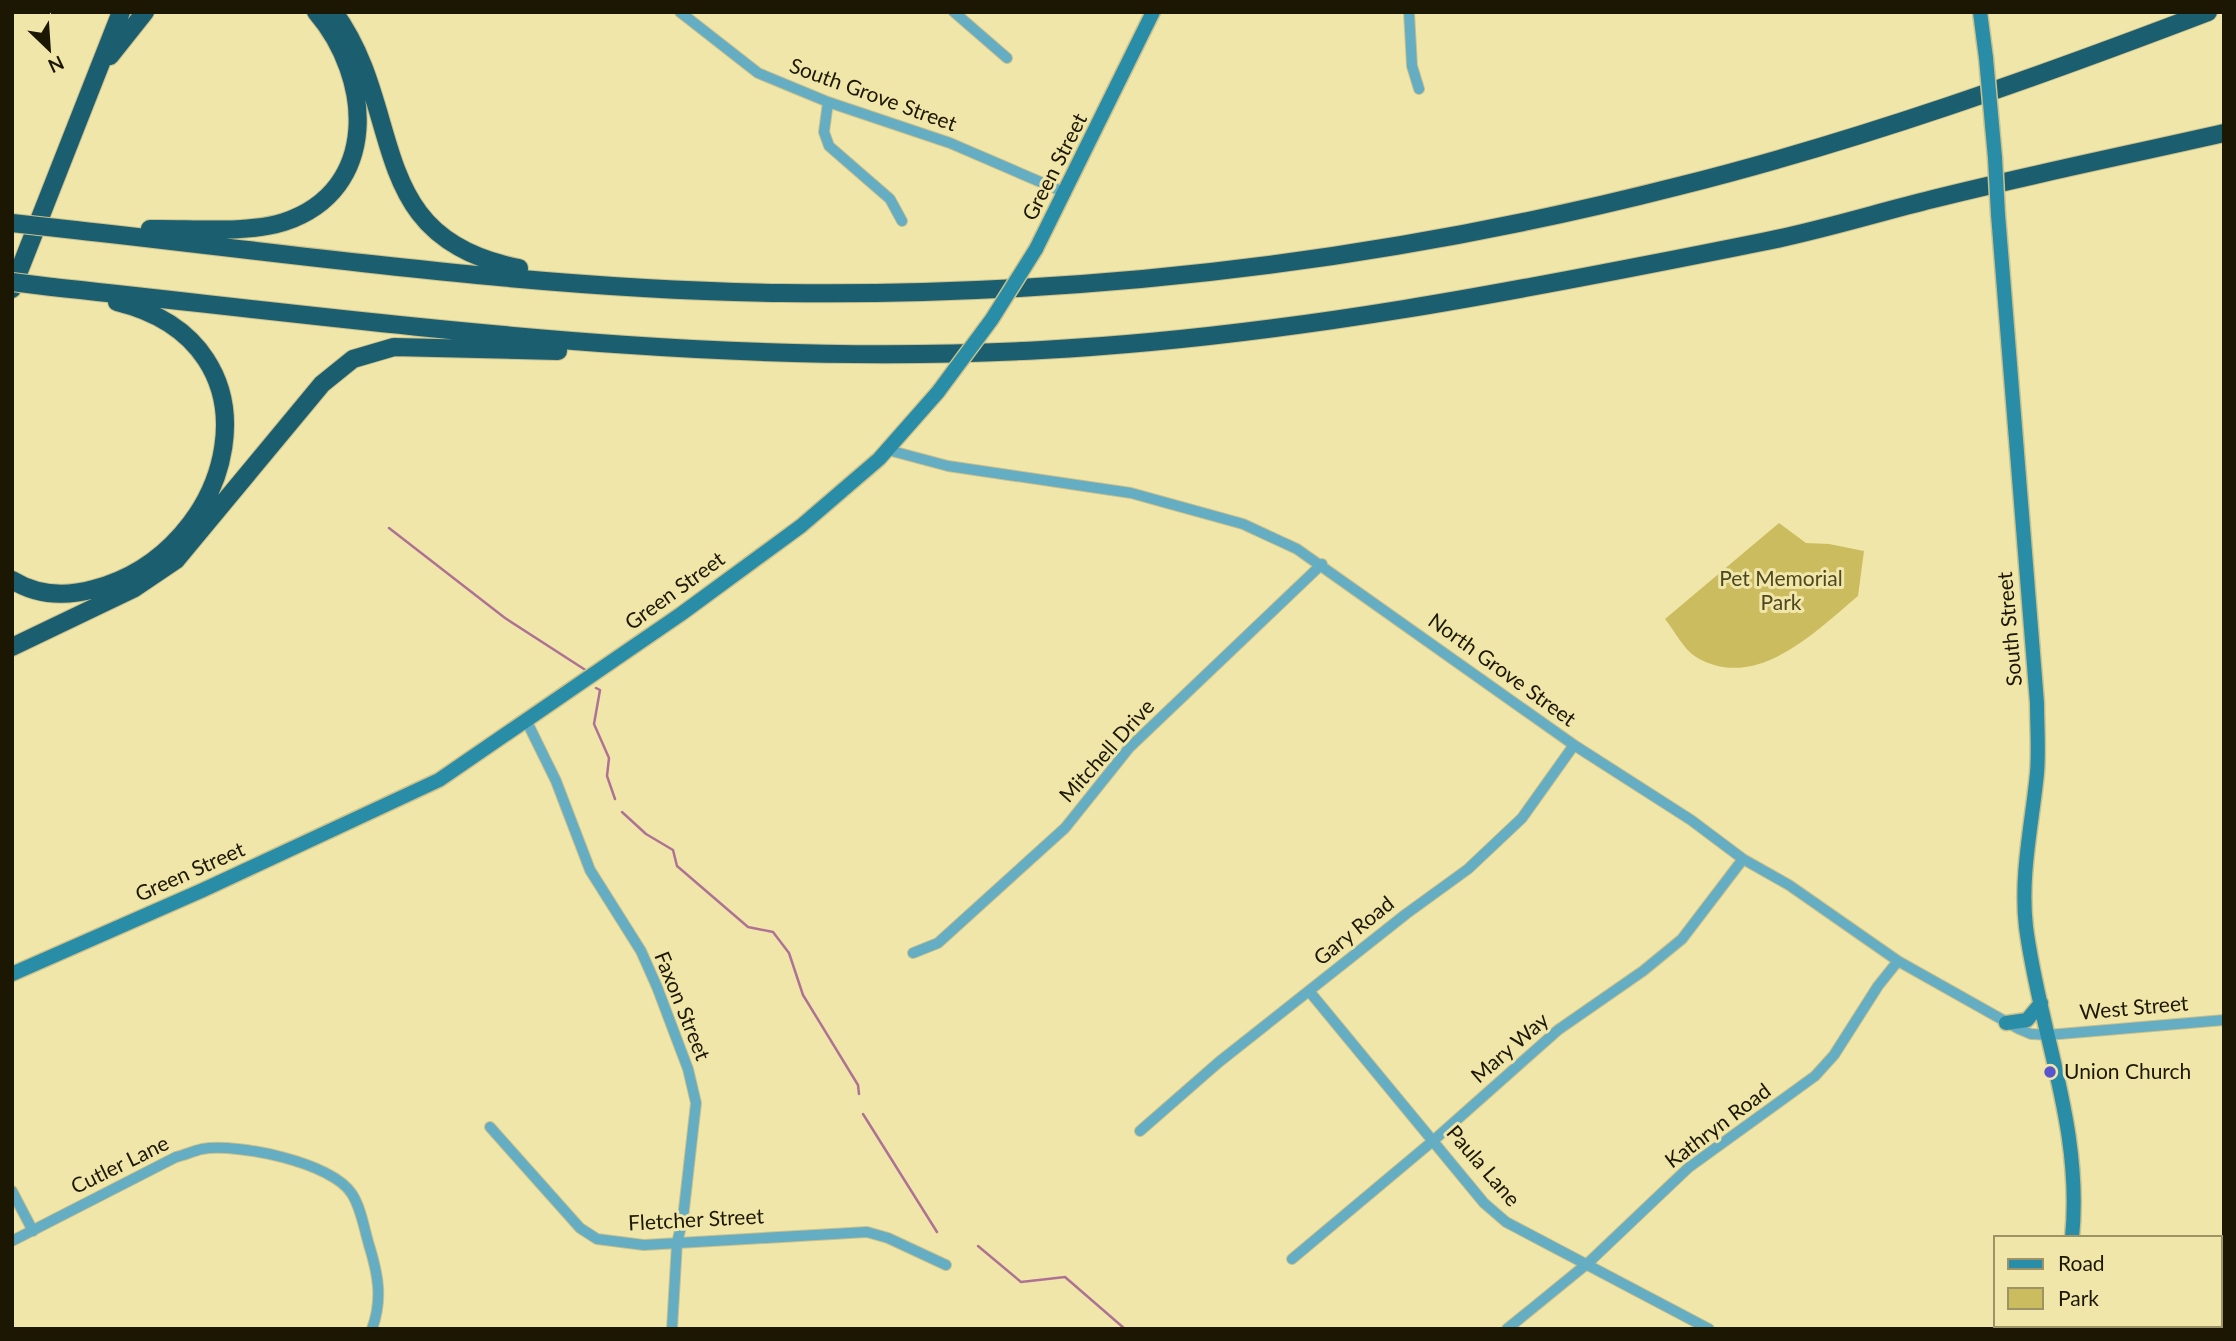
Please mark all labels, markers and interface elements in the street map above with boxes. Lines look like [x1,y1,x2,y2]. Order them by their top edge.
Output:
north arrow [14,14,84,84]
text: N [45,51,68,78]
street label: South Grove Street [787,52,961,136]
street label: Green Street [1016,108,1092,224]
street label: Green Street [619,545,729,634]
park label: Pet Memorial Park [1719,565,1843,614]
street label: South Street [1991,570,2026,687]
street label: North Grove Street [1424,607,1582,731]
street label: Mitchell Drive [1053,693,1159,807]
street label: Green Street [131,835,248,906]
street label: Gary Road [1308,890,1398,970]
street label: Faxon Street [650,947,717,1064]
street label: West Street [2079,989,2190,1024]
street label: Mary Way [1465,1006,1553,1087]
place label: Union Church [2064,1058,2191,1083]
marker: Union Church [2042,1064,2058,1080]
street label: Kathryn Road [1659,1077,1775,1173]
street label: Paula Lane [1442,1119,1526,1211]
street label: Cutler Lane [66,1129,172,1198]
street label: Fletcher Street [627,1202,765,1235]
legend [1994,1236,2222,1327]
text: Road [2058,1250,2105,1275]
text: Park [2058,1285,2099,1310]

